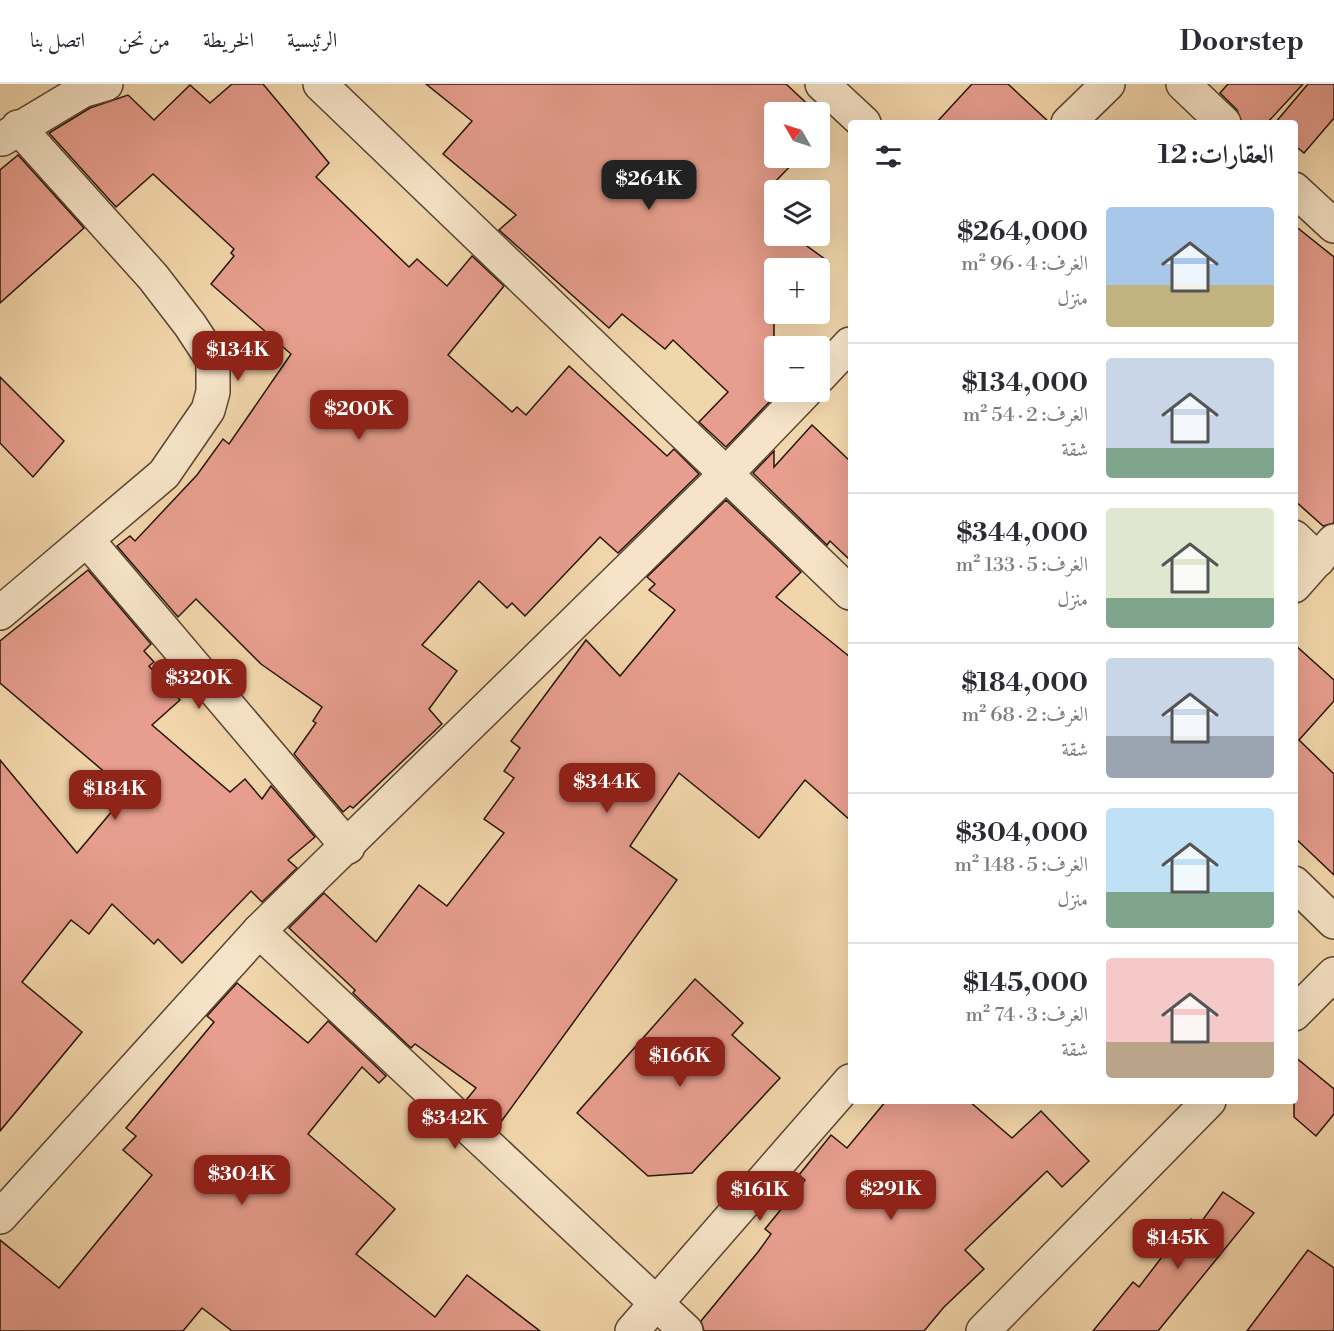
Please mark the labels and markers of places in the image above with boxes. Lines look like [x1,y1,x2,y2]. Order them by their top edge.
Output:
pin: $264K [607,160,691,211]
pin: $134K [196,331,280,382]
pin: $200K [317,390,401,441]
pin: $320K [157,659,241,710]
pin: $344K [565,763,649,814]
pin: $184K [73,770,157,821]
pin: $166K [638,1037,722,1088]
pin: $342K [413,1099,497,1150]
pin: $304K [200,1155,284,1206]
pin: $291K [849,1170,933,1221]
pin: $161K [718,1171,802,1222]
pin: $145K [1136,1219,1220,1270]

